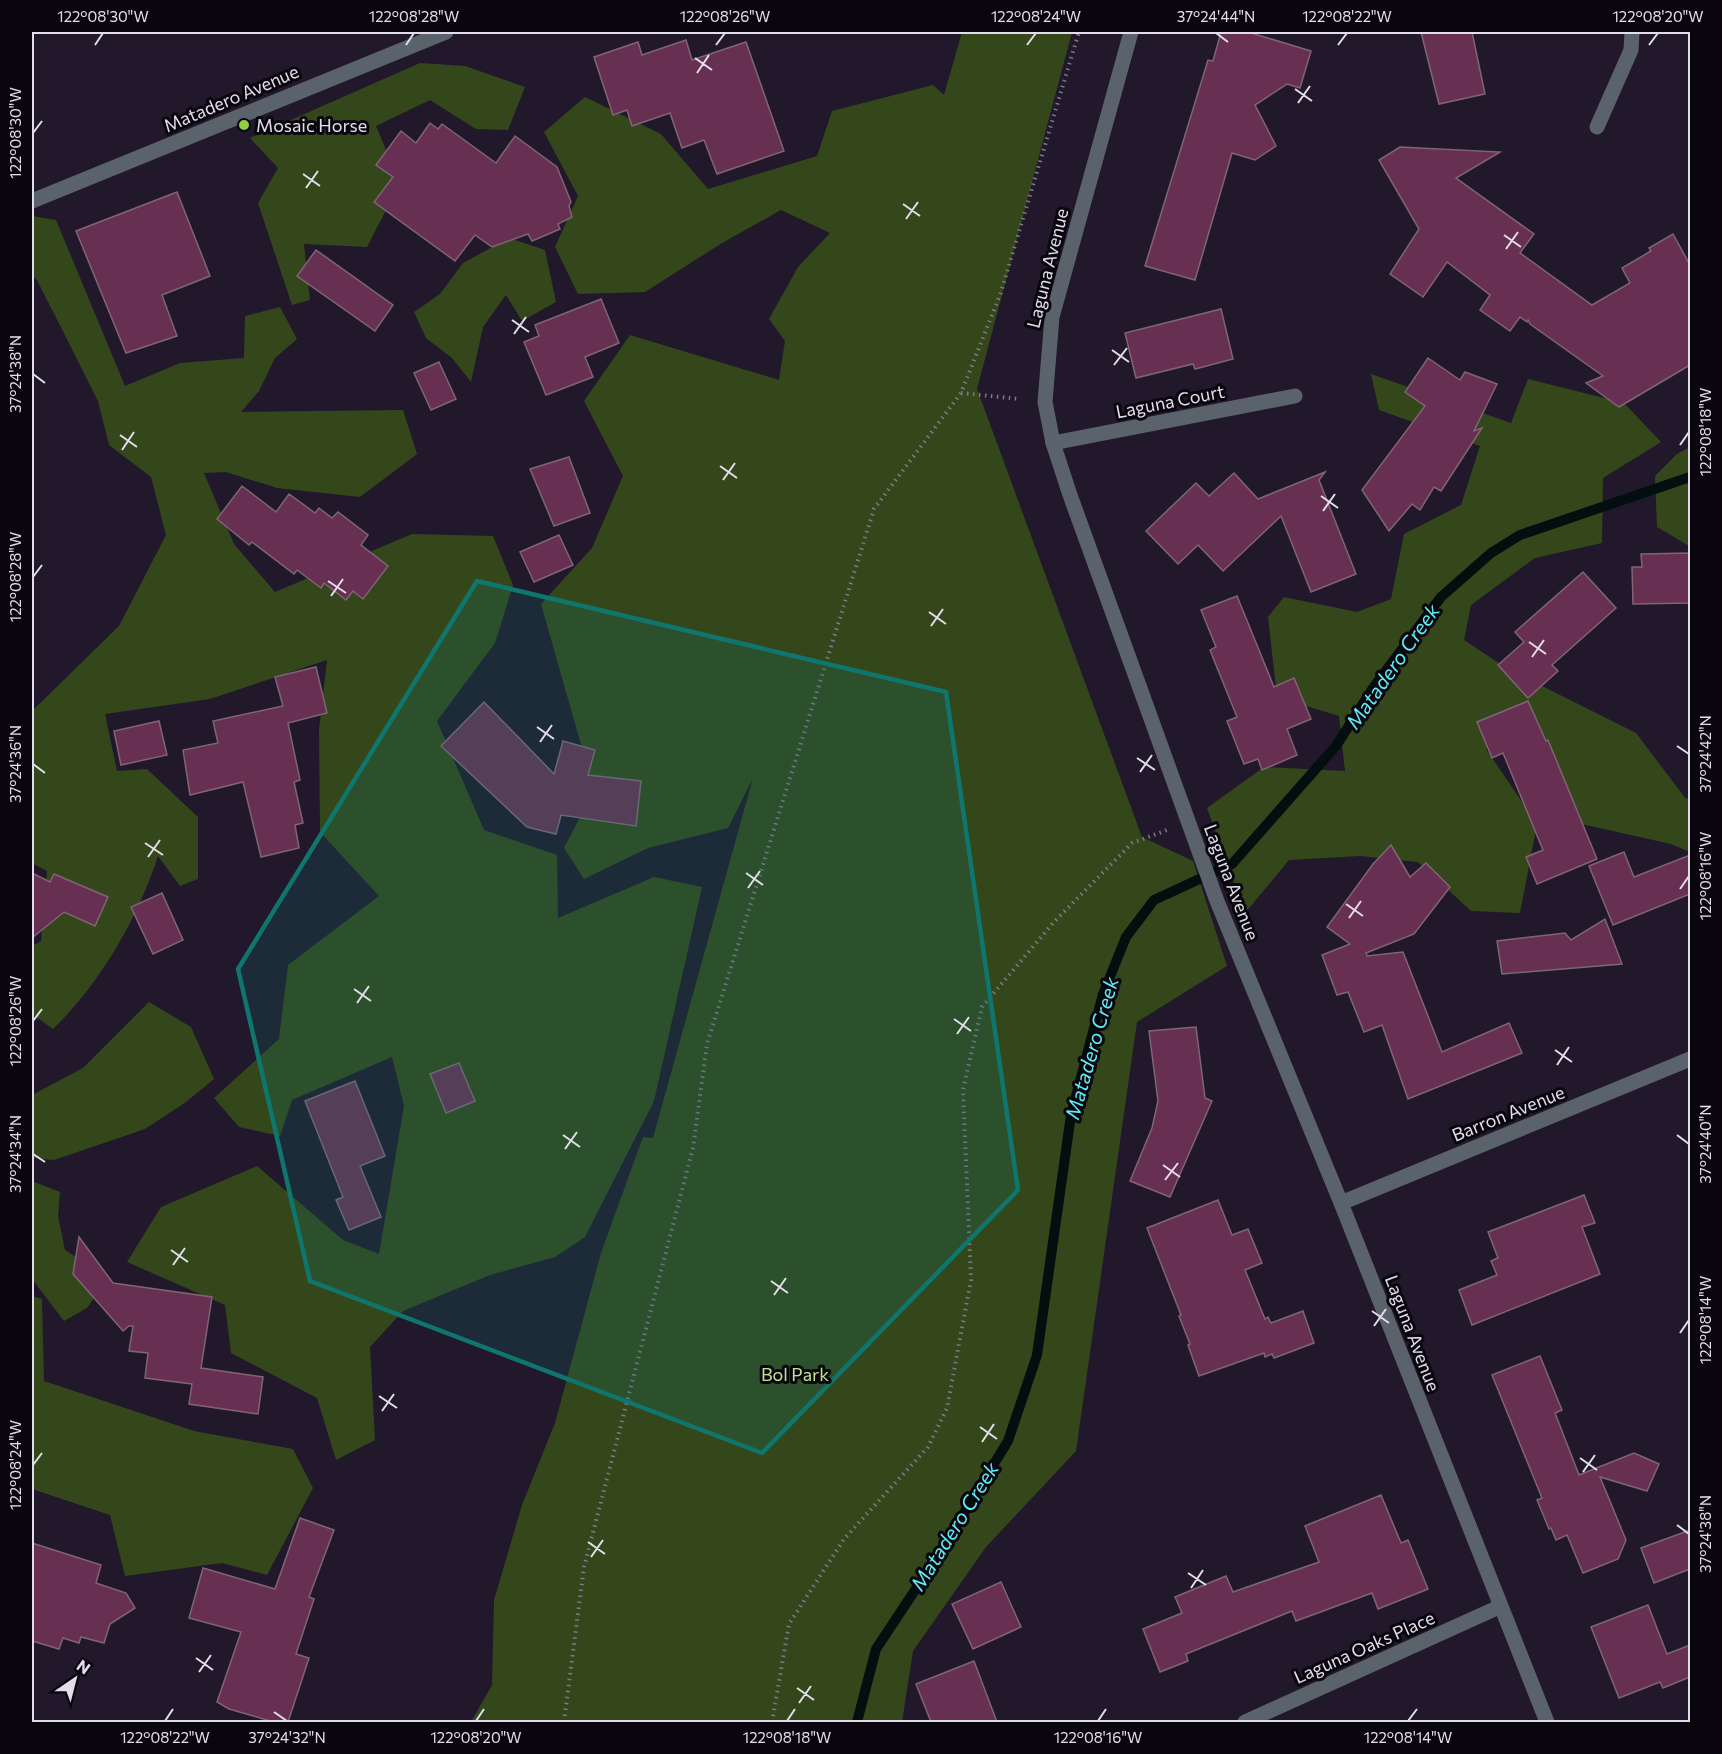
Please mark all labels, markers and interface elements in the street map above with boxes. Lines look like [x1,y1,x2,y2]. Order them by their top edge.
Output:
text: 122°08'30"W [57,7,149,25]
text: 122°08'28"W [369,7,459,25]
text: 122°08'26"W [680,7,770,25]
text: 122°08'24"W [991,7,1081,25]
text: 37°24'44"N [1177,7,1255,25]
text: 122°08'22"W [1302,7,1392,25]
text: 122°08'20"W [1612,7,1704,25]
street label: Matadero Avenue [160,60,302,136]
text: 122°08'30"W [6,87,24,179]
place label: Mosaic Horse [256,114,367,136]
marker: Mosaic Horse [237,118,251,132]
street label: Laguna Avenue [1021,206,1073,330]
text: 37°24'38"N [6,335,24,413]
street label: Laguna Court [1114,380,1226,422]
text: 122°08'18"W [1696,388,1714,476]
text: 122°08'28"W [6,532,24,622]
water label: Matadero Creek [1340,598,1445,733]
text: 37°24'42"N [1696,715,1714,793]
text: 37°24'36"N [6,725,24,803]
street label: Laguna Avenue [1200,821,1264,943]
text: 122°08'16"W [1696,832,1714,920]
water label: Matadero Creek [1059,973,1123,1122]
text: 122°08'26"W [6,976,24,1066]
street label: Barron Avenue [1448,1080,1568,1146]
text: 37°24'40"N [1696,1104,1714,1184]
text: 37°24'34"N [6,1115,24,1193]
street label: Laguna Avenue [1381,1272,1445,1394]
text: 122°08'14"W [1696,1276,1714,1364]
park label: Bol Park [761,1363,829,1385]
text: 122°08'24"W [6,1420,24,1510]
water label: Matadero Creek [905,1456,1004,1595]
text: 37°24'38"N [1696,1495,1714,1573]
street label: Laguna Oaks Place [1290,1606,1438,1688]
north arrow [45,1649,105,1709]
text: N [74,1655,94,1678]
text: 122°08'22"W [120,1728,210,1746]
text: 37°24'32"N [248,1728,326,1746]
text: 122°08'20"W [430,1728,522,1746]
text: 122°08'18"W [743,1728,831,1746]
text: 122°08'16"W [1054,1728,1142,1746]
text: 122°08'14"W [1364,1728,1452,1746]

